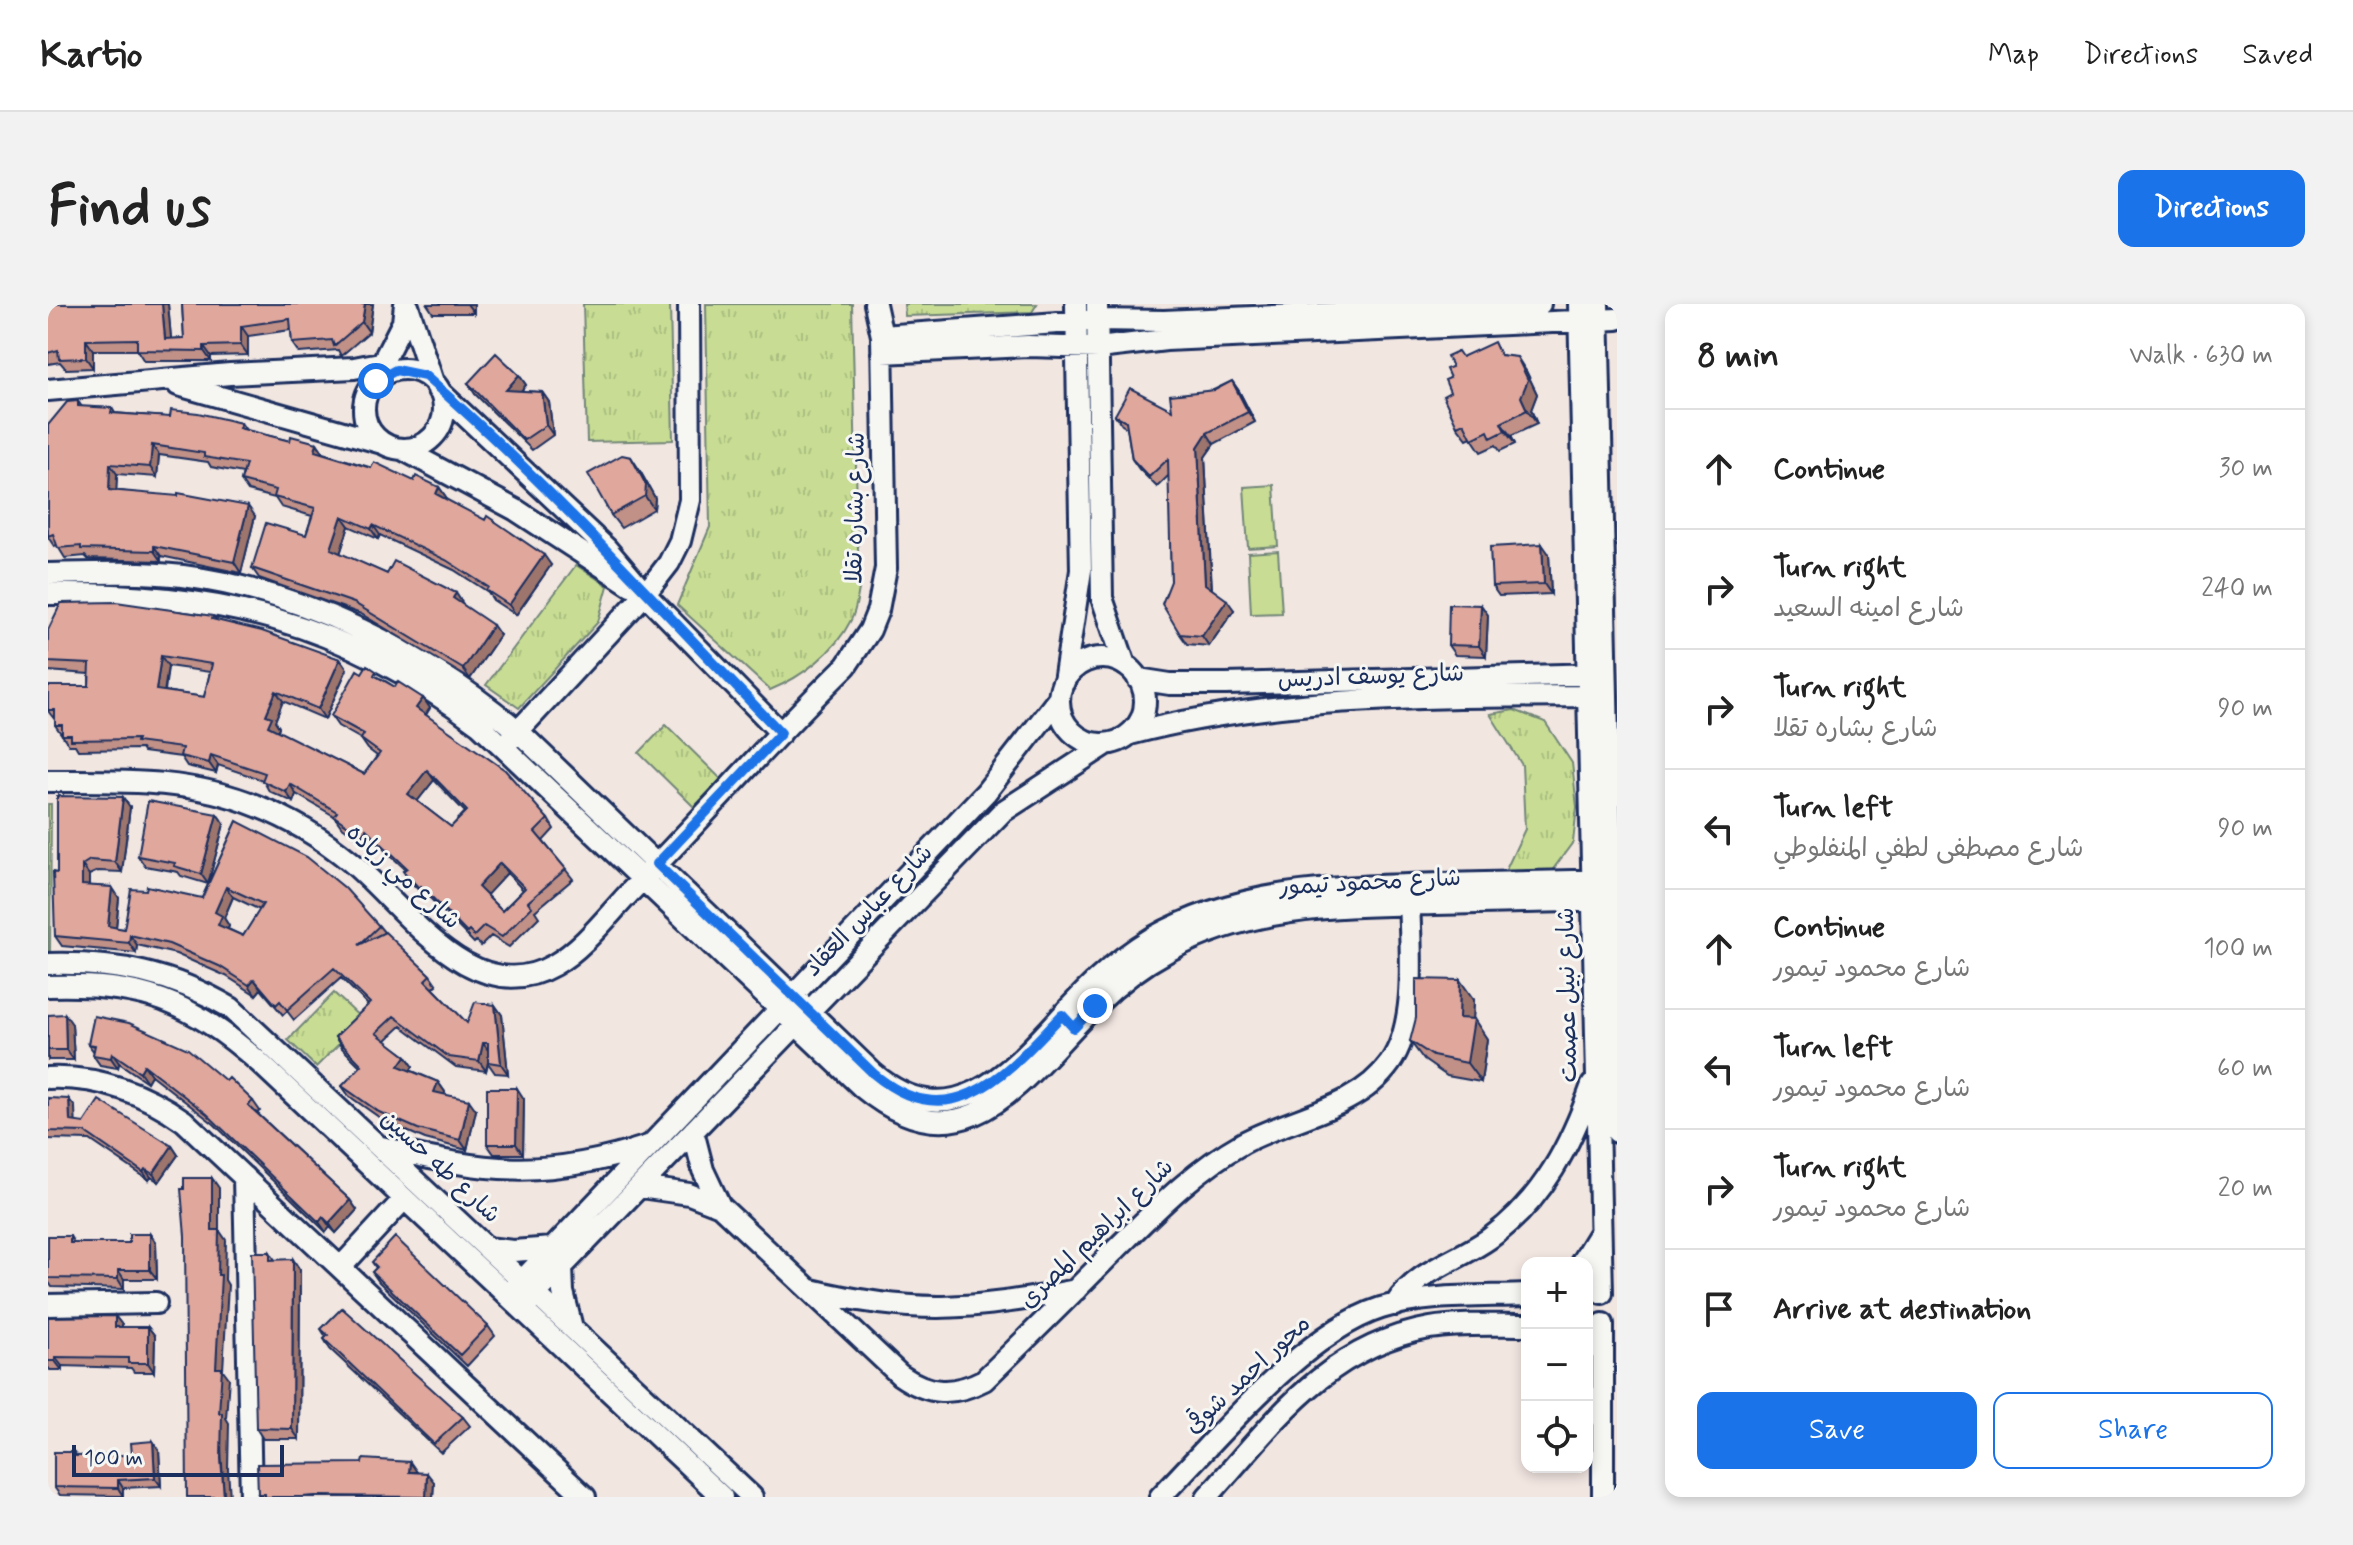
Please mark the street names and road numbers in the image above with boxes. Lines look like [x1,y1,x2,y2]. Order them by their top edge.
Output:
street label: شارع بشاره تقلا [839,432,873,584]
street label: شارع يوسف ادريس [1277,658,1465,696]
street label: شارع مي زياده [337,817,467,939]
street label: شارع عباس العقاد [798,838,940,984]
street label: شارع محمود تيمور [1277,863,1462,903]
street label: شارع نبيل عصمت [1551,907,1585,1083]
street label: شارع طه حسين [374,1104,506,1230]
street label: شارع ابراهيم المصرى [1013,1152,1181,1316]
street label: محور احمد شوقى [1178,1308,1318,1441]

